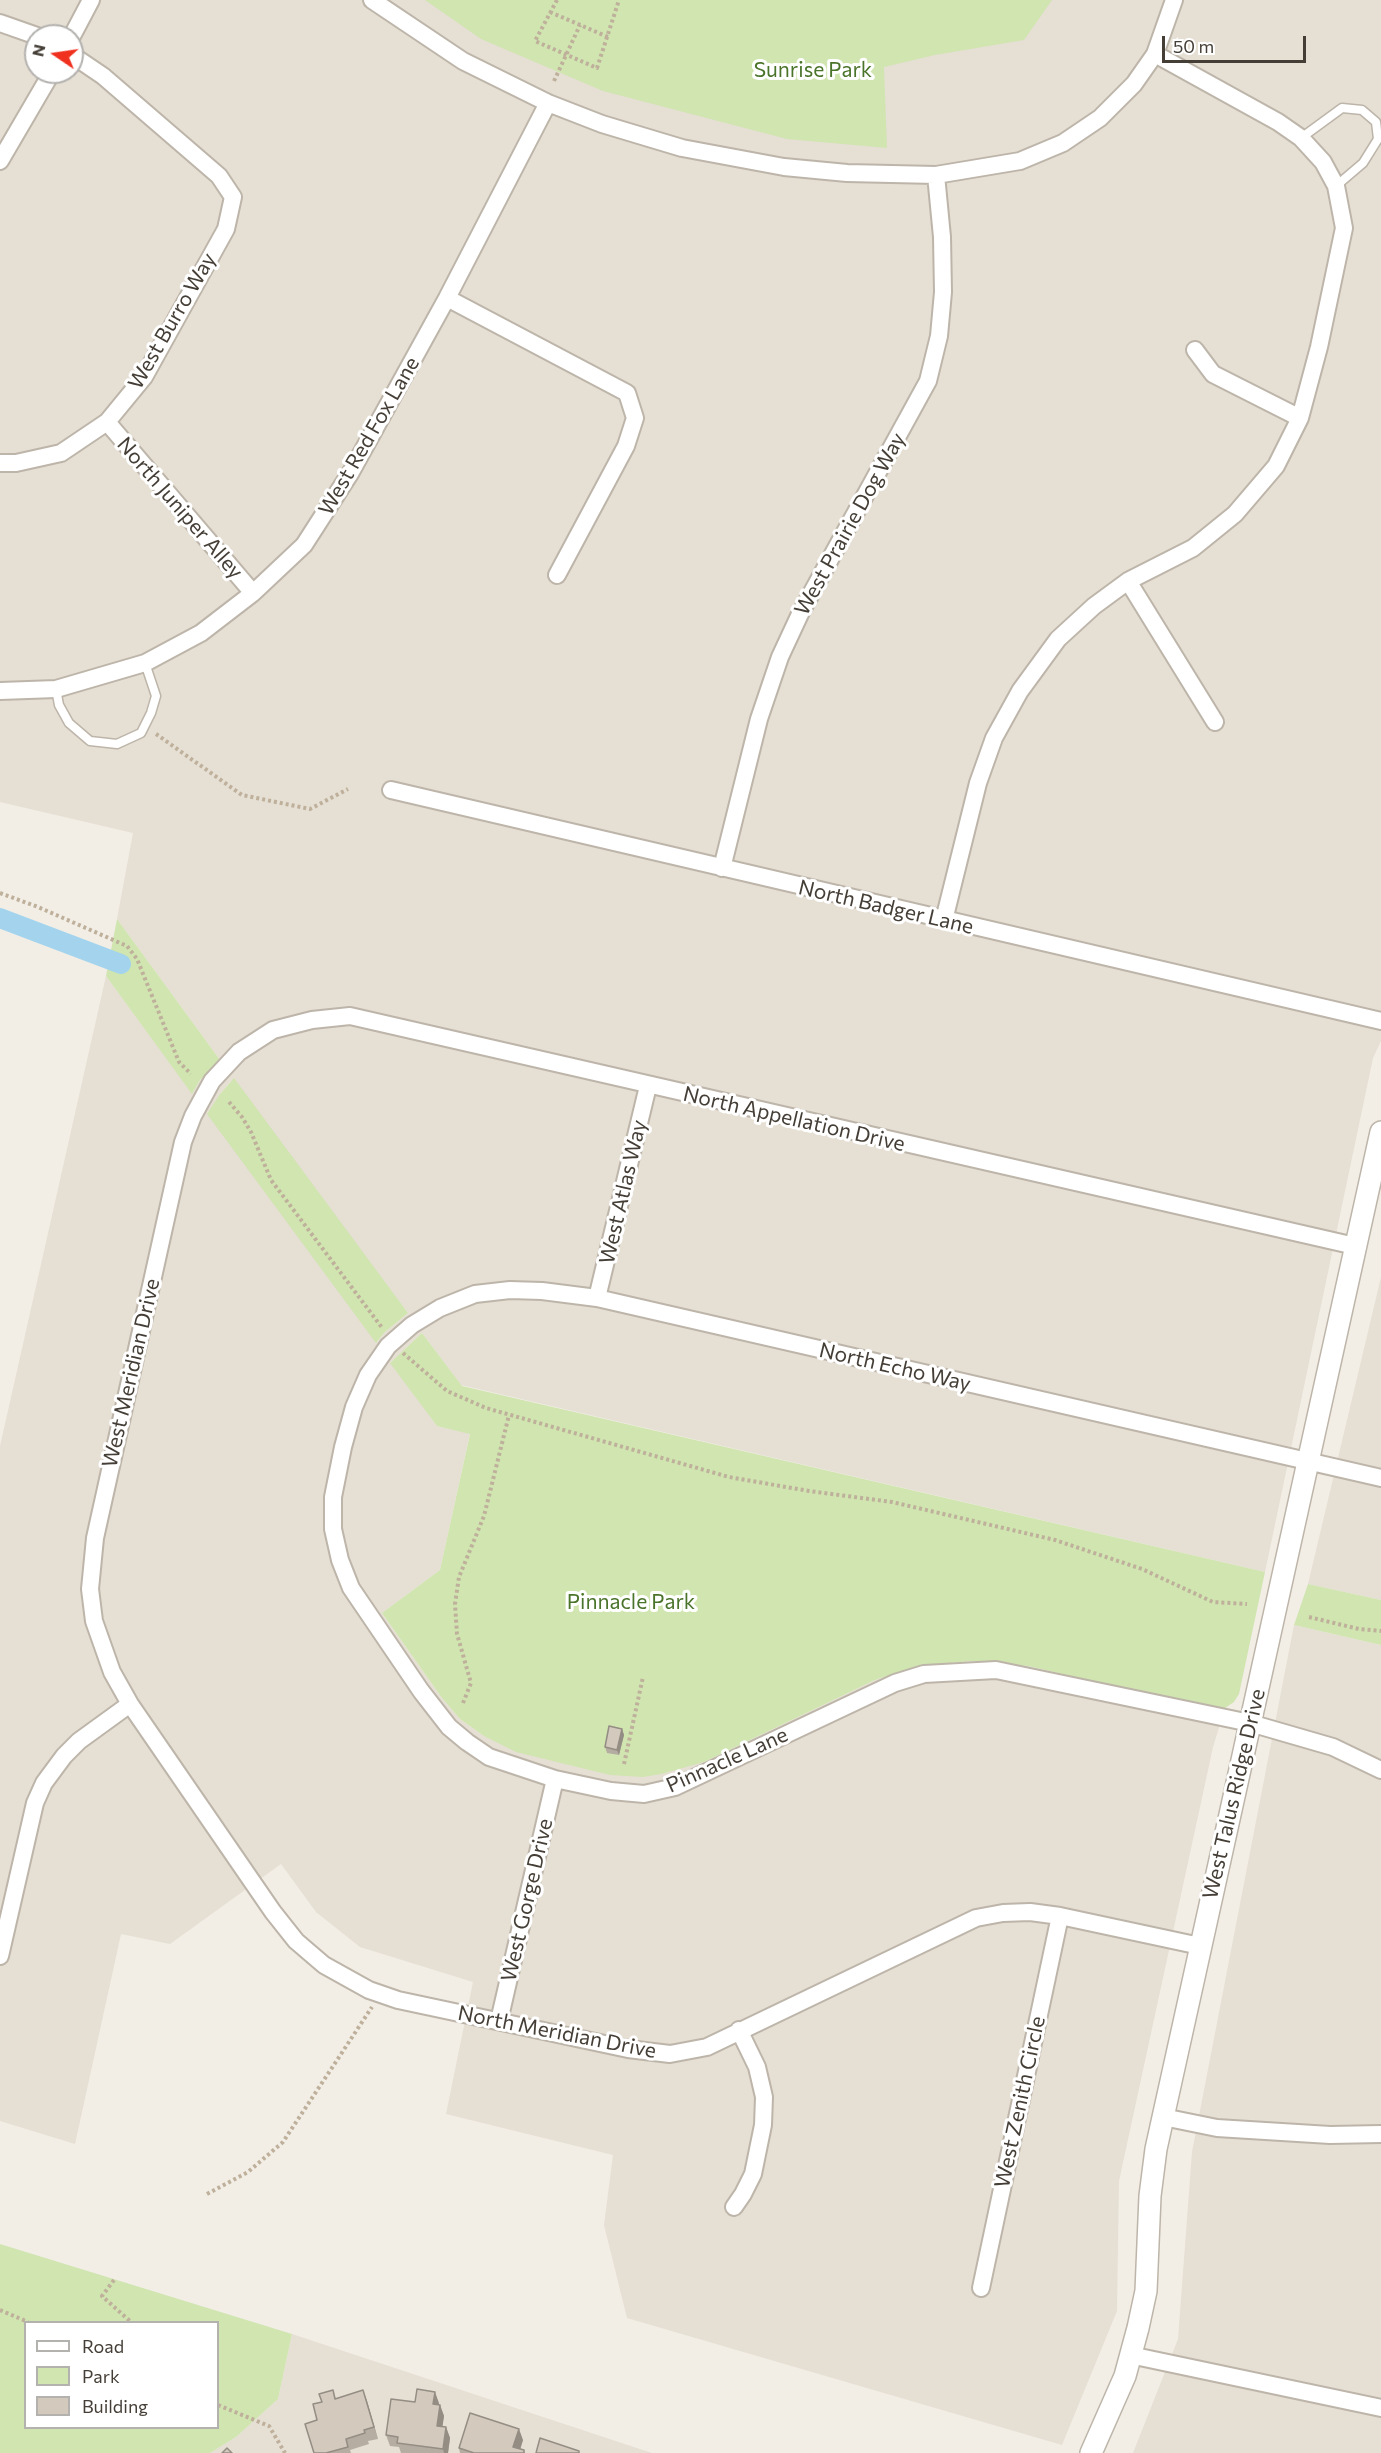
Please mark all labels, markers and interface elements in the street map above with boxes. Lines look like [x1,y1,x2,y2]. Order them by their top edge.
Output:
north arrow [24,24,84,84]
scale bar [1165,24,1309,62]
text: 50 m [1173,35,1214,57]
text: N [27,42,49,58]
park label: Sunrise Park [754,57,872,83]
street label: West Burro Way [123,248,221,394]
street label: West Red Fox Lane [313,352,425,520]
street label: West Prairie Dog Way [789,428,911,620]
street label: North Juniper Alley [112,432,248,584]
street label: North Badger Lane [796,875,976,939]
street label: North Appellation Drive [681,1081,907,1157]
street label: West Atlas Way [594,1117,652,1267]
street label: West Meridian Drive [97,1276,165,1470]
street label: North Echo Way [817,1337,973,1397]
park label: Pinnacle Park [567,1589,695,1615]
street label: West Talus Ridge Drive [1198,1686,1270,1902]
street label: Pinnacle Lane [662,1722,792,1798]
street label: West Gorge Drive [496,1816,558,1984]
street label: North Meridian Drive [456,2000,658,2064]
street label: West Zenith Circle [989,2014,1051,2190]
legend [24,2321,219,2429]
text: Road [82,2335,124,2357]
text: Park [82,2365,120,2387]
text: Building [82,2395,148,2417]

